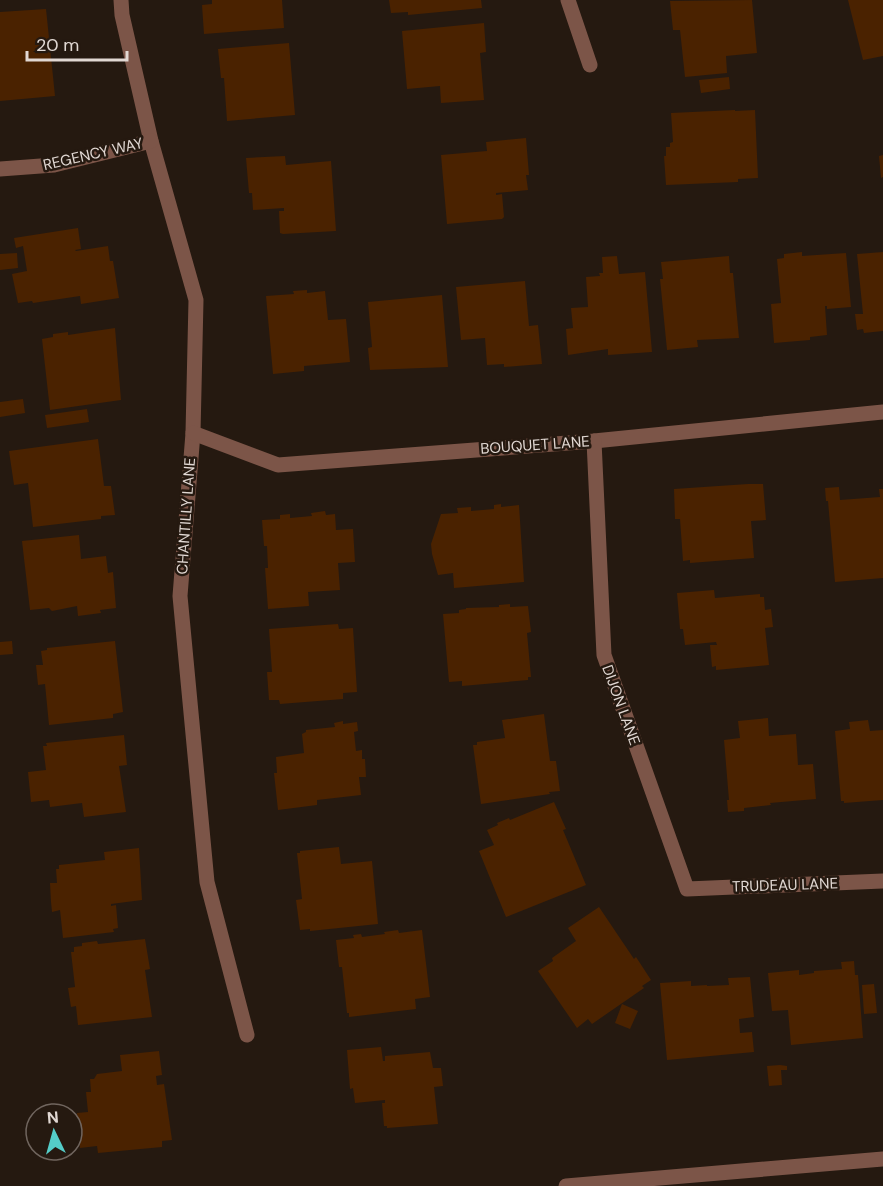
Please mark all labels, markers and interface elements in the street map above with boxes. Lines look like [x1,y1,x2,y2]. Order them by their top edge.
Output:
scale bar [27,24,128,62]
text: 20 m [36,33,79,57]
street label: REGENCY WAY [41,133,145,175]
street label: BOUQUET LANE [480,431,590,459]
street label: CHANTILLY LANE [172,457,200,575]
street label: DIJON LANE [597,662,645,748]
street label: TRUDEAU LANE [732,873,838,897]
north arrow [24,1102,84,1162]
text: N [46,1107,59,1129]

